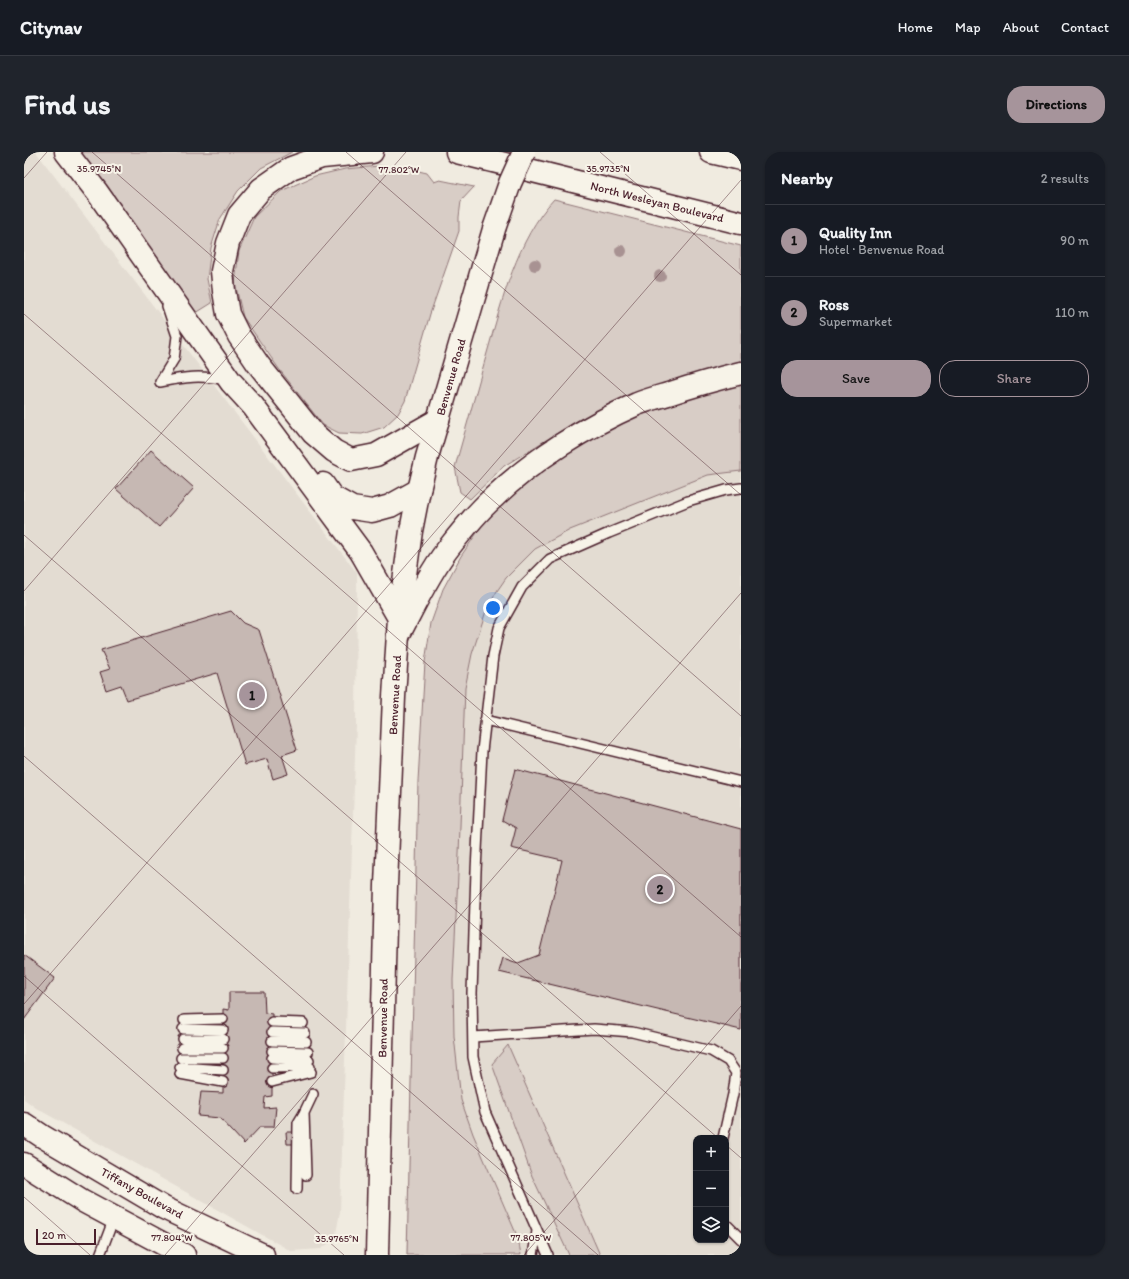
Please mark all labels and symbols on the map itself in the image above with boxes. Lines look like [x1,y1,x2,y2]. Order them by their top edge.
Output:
text: 35.9745°N [77,162,121,175]
text: 35.9735°N [586,162,630,175]
text: 77.802°W [379,163,420,176]
street label: North Wesleyan Boulevard [589,179,726,225]
street label: Benvenue Road [433,336,469,417]
your location [483,598,503,618]
street label: Benvenue Road [386,655,404,735]
pin: 1 [239,680,265,710]
pin: 2 [647,874,673,904]
street label: Benvenue Road [375,978,391,1058]
street label: Tiffany Boulevard [98,1165,186,1222]
scale bar [36,1227,96,1246]
text: 77.804°W [151,1231,193,1244]
text: 77.805°W [511,1231,552,1244]
text: 35.9765°N [315,1232,359,1245]

